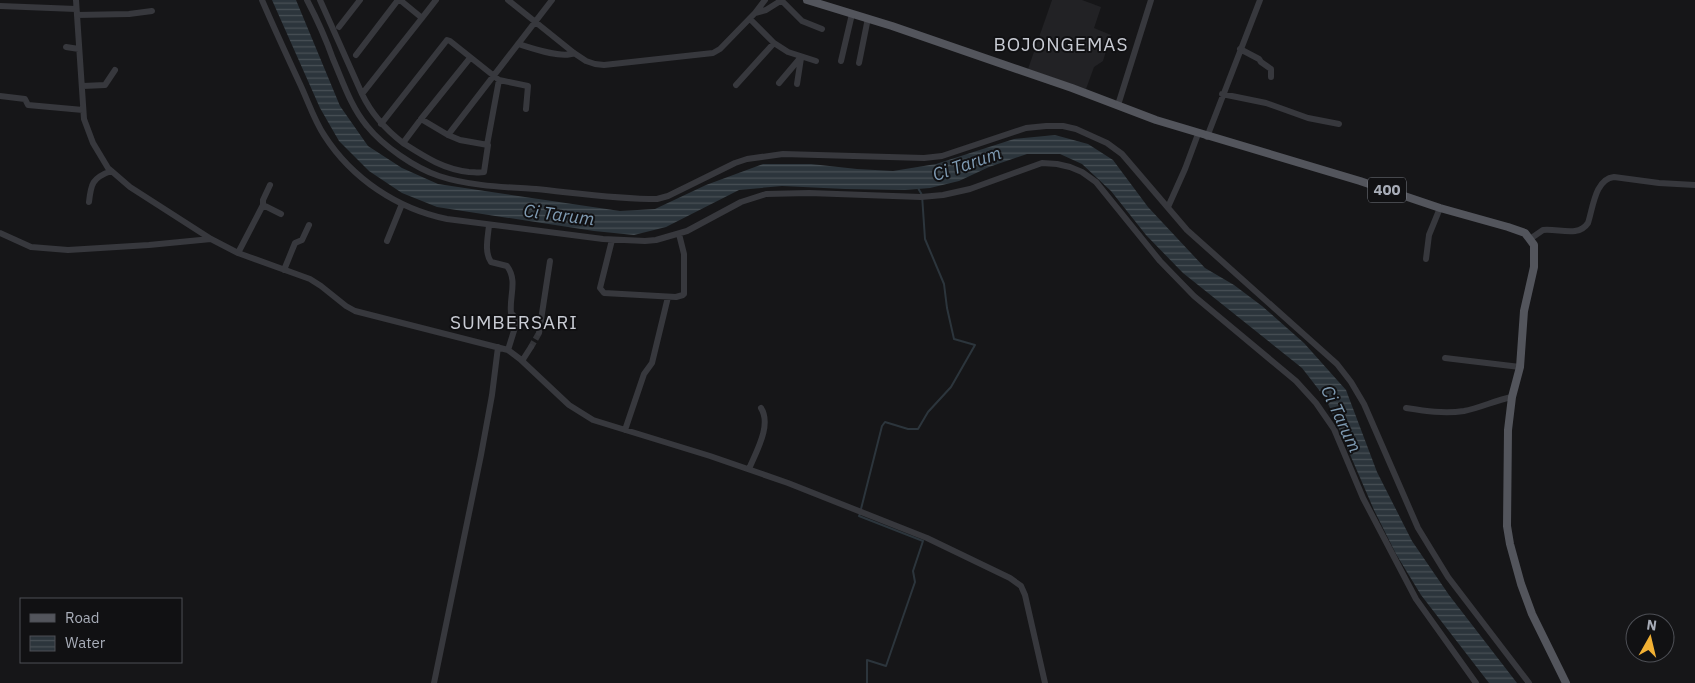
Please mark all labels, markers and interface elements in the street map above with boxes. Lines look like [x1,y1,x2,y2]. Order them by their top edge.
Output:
district label: BOJONGEMAS [993,32,1129,56]
water label: Ci Tarum [929,141,1004,186]
road number: 400 [1368,178,1406,202]
water label: Ci Tarum [522,199,596,230]
district label: SUMBERSARI [450,310,578,334]
water label: Ci Tarum [1316,382,1367,456]
legend [20,598,182,663]
text: Road [65,608,100,627]
north arrow [1625,613,1675,663]
text: N [1646,616,1658,635]
text: Water [65,633,106,652]

